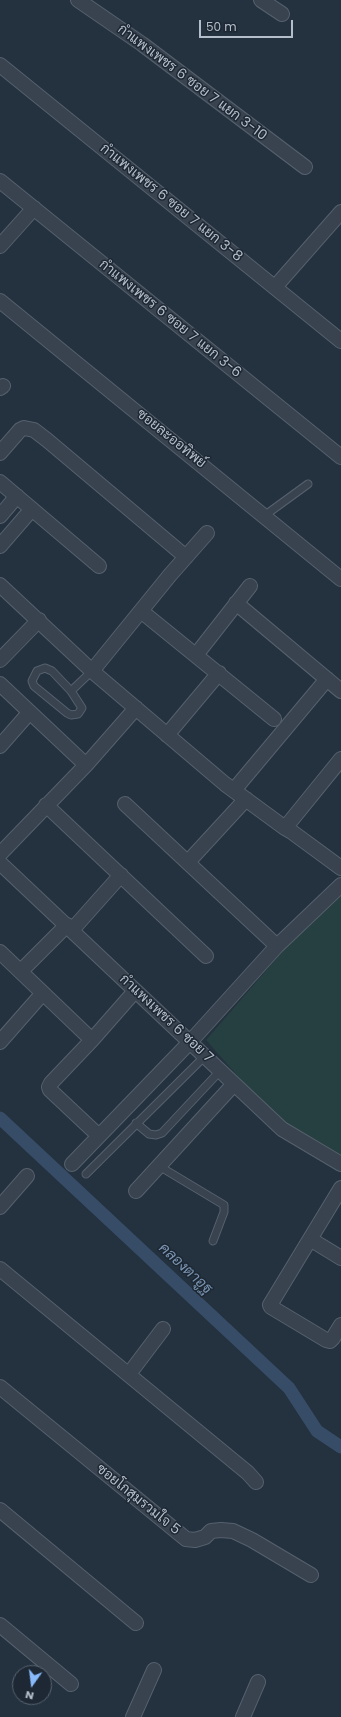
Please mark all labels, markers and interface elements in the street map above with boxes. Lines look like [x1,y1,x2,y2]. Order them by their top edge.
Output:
scale bar [201,12,295,38]
text: 50 m [206,18,237,35]
street label: กำแพงเพชร 6 ซอย 7 แยก 3-10 [114,21,270,145]
street label: กำแพงเพชร 6 ซอย 7 แยก 3-8 [97,140,245,266]
street label: กำแพงเพชร 6 ซอย 7 แยก 3-6 [95,256,245,382]
street label: ซอยละออทิพย์ [133,406,209,472]
street label: กำแพงเพชร 6 ซอย 7 [116,971,216,1067]
water label: คลองตาอูฐ [154,1240,216,1298]
street label: ซอยโกสุมรวมใจ 5 [93,1461,183,1539]
north arrow [12,1665,52,1705]
text: N [23,1687,35,1704]

